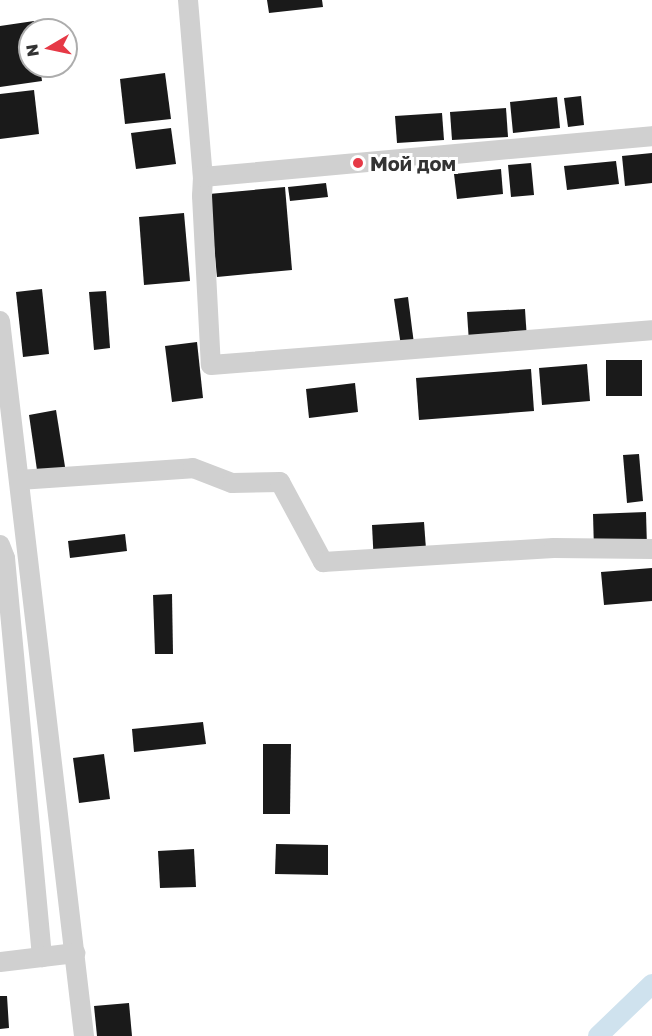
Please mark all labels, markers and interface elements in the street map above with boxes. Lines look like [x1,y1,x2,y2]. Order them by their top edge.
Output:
north arrow [18,18,78,78]
text: N [21,43,43,58]
place label: Мой дом [370,151,456,175]
marker: Мой дом [351,156,365,170]

